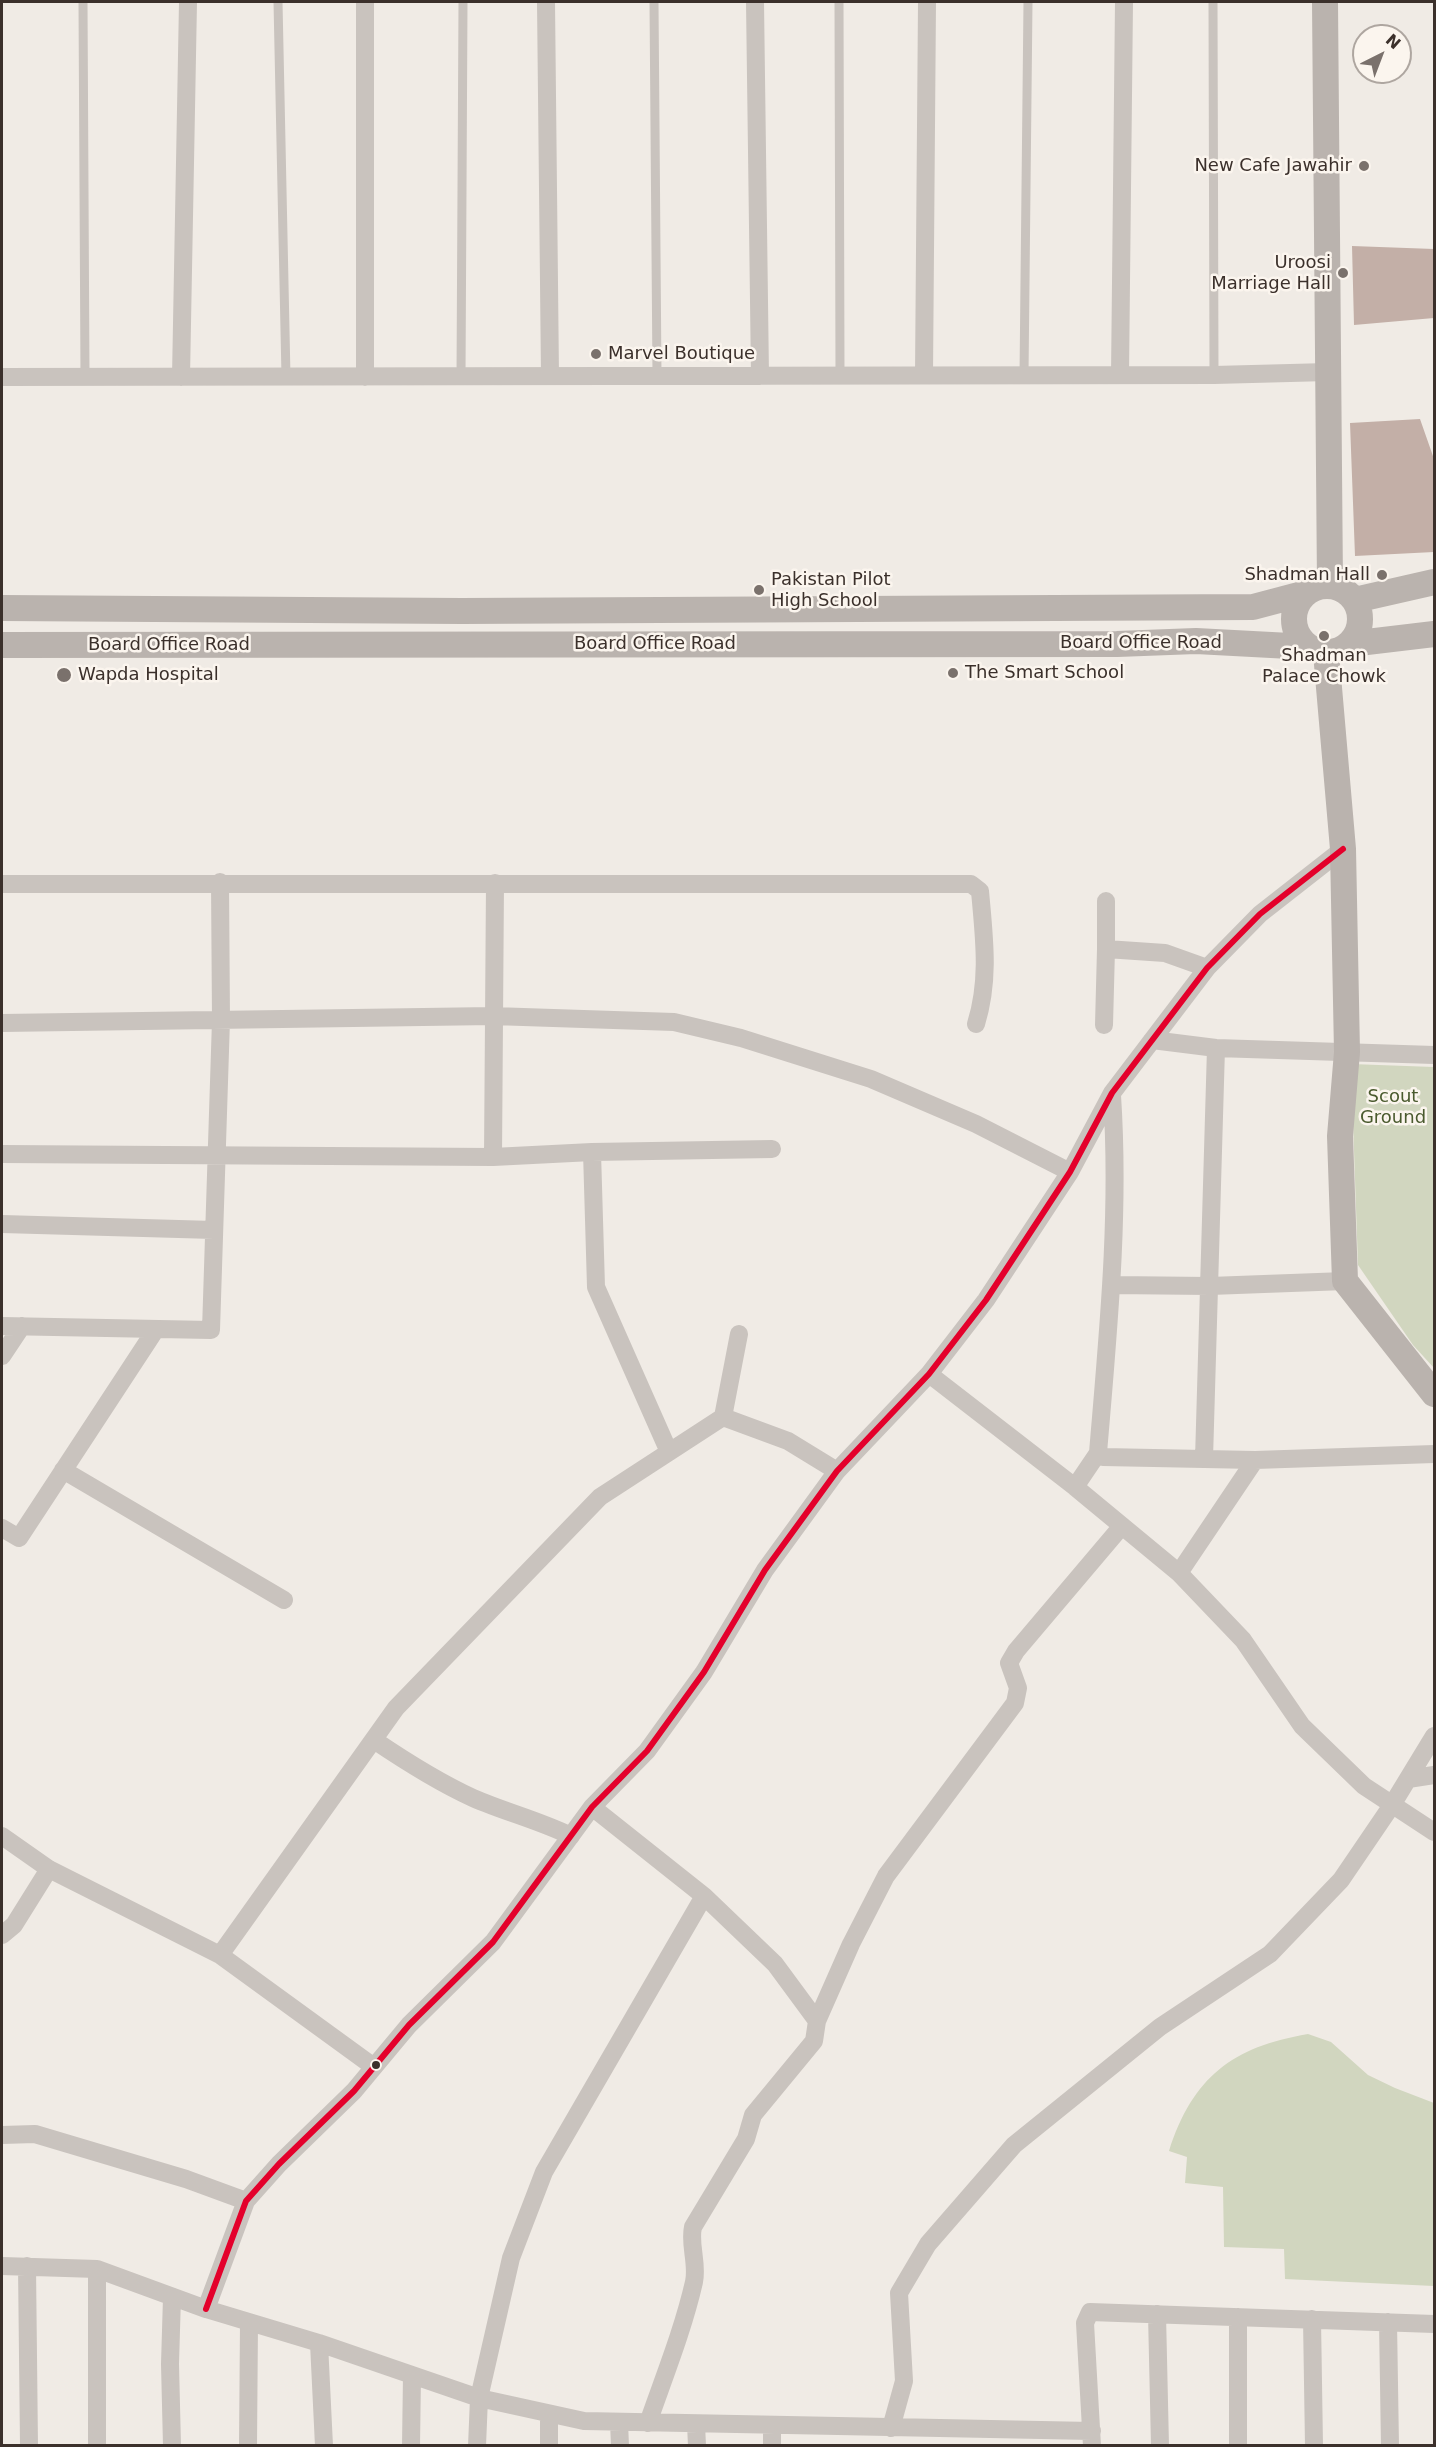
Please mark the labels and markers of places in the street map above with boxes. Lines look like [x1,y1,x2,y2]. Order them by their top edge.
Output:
place label: New Cafe Jawahir [1194,155,1352,177]
marker: New Cafe Jawahir [1357,159,1371,173]
place label: Uroosi Marriage Hall [1211,252,1331,294]
marker: Uroosi Marriage Hall [1336,266,1350,280]
place label: Marvel Boutique [608,343,755,365]
marker: Marvel Boutique [589,347,603,361]
place label: Shadman Hall [1244,564,1370,586]
marker: Shadman Hall [1375,568,1389,582]
place label: Pakistan Pilot High School [771,569,891,612]
marker: Pakistan Pilot High School [752,583,766,597]
marker: Shadman Palace Chowk [1317,629,1331,643]
place label: Shadman Palace Chowk [1262,645,1386,688]
place label: The Smart School [965,662,1124,684]
place label: Wapda Hospital [78,664,219,686]
marker: Wapda Hospital [55,666,73,684]
marker: The Smart School [946,666,960,680]
unlabelled marker [370,2059,382,2071]

